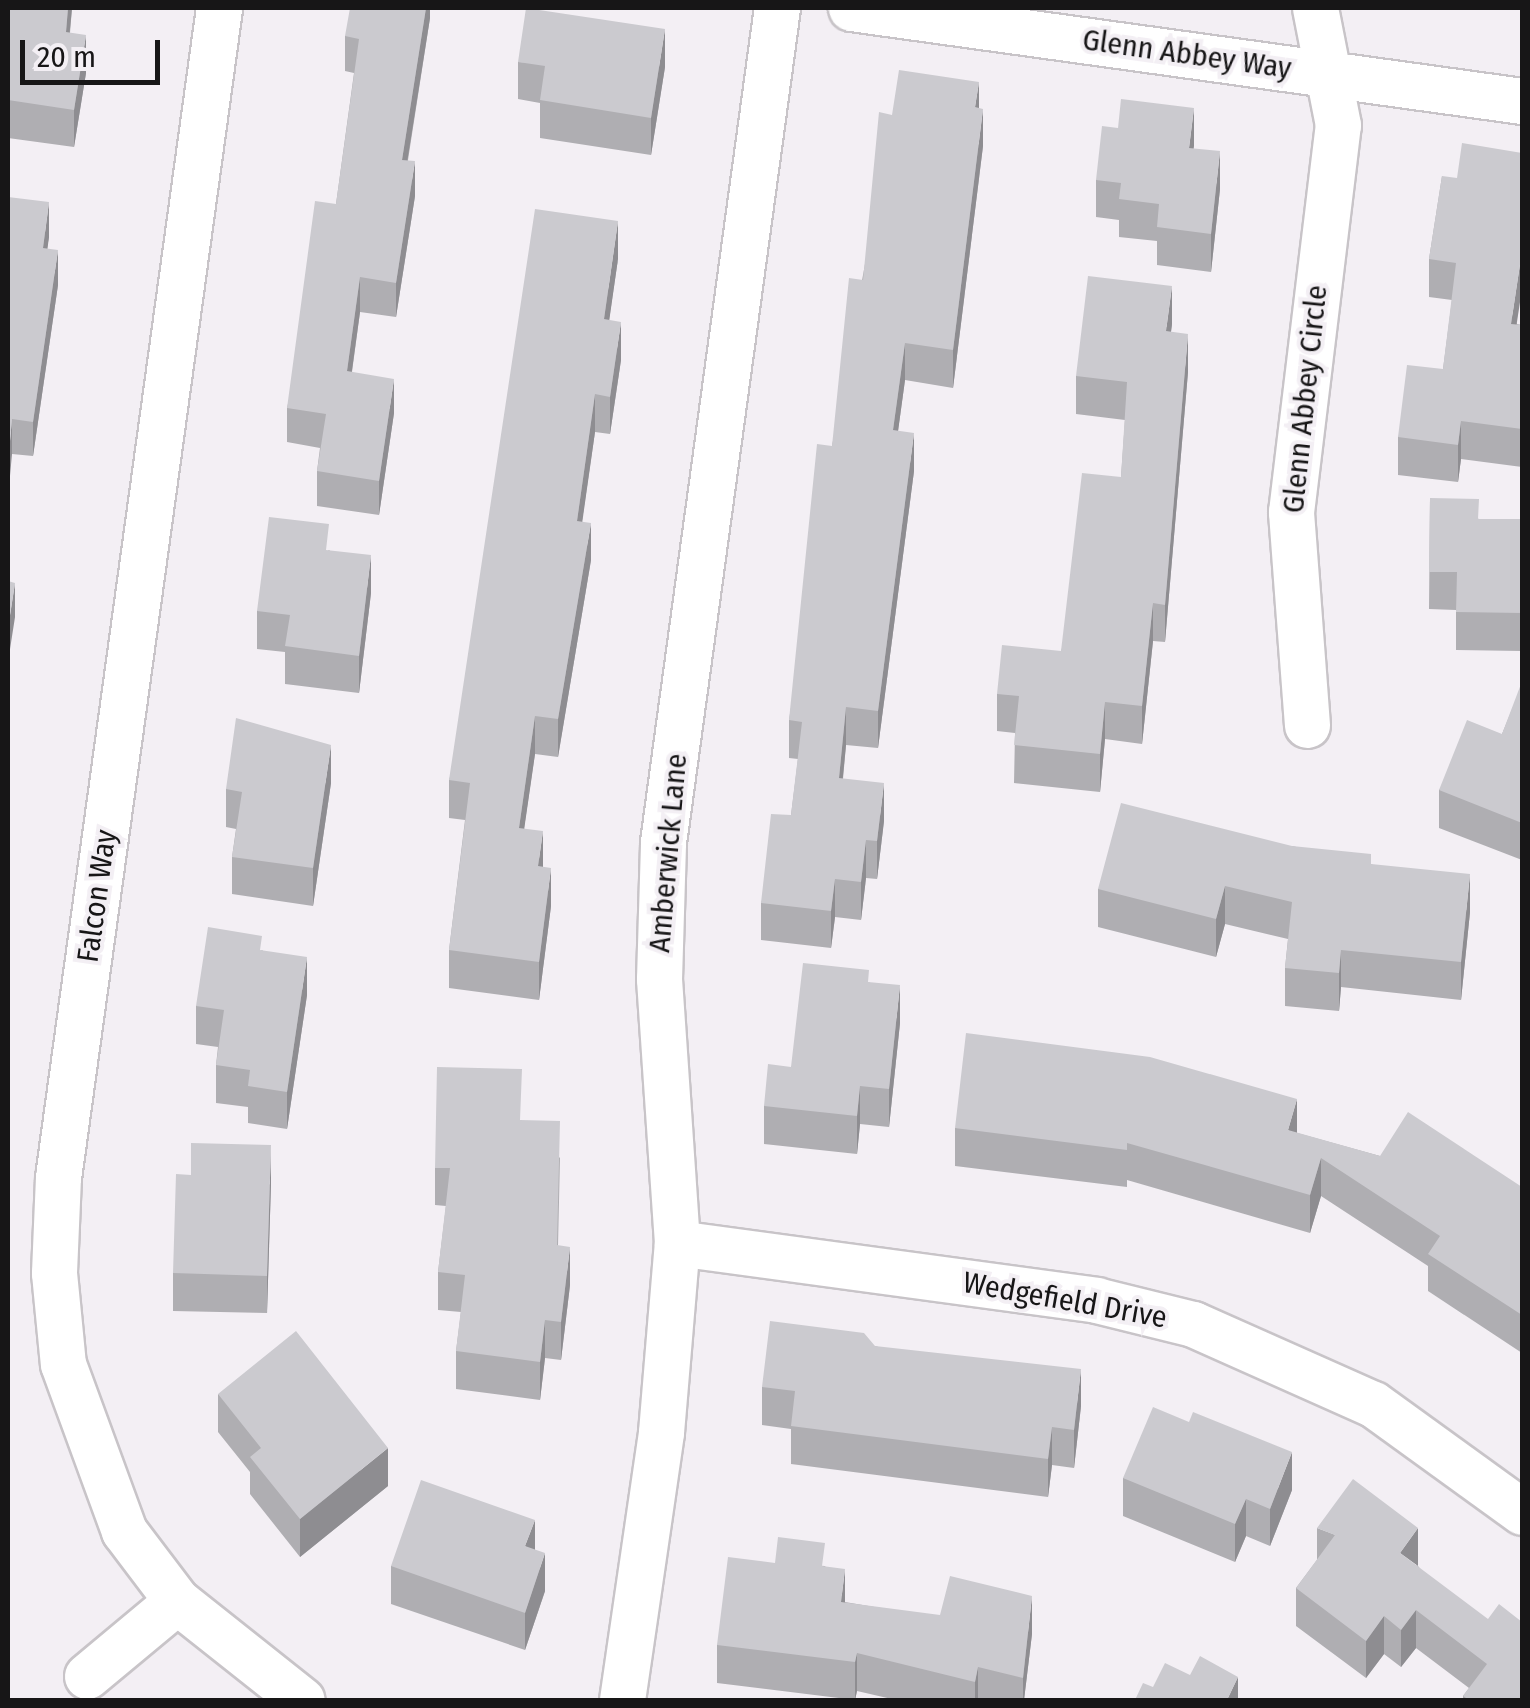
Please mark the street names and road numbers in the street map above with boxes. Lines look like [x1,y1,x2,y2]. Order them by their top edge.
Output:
street label: Glenn Abbey Way [1080,22,1294,86]
street label: Glenn Abbey Circle [1275,283,1335,515]
street label: Amberwick Lane [641,752,695,954]
street label: Falcon Way [70,827,124,965]
street label: Wedgefield Drive [960,1264,1170,1336]

